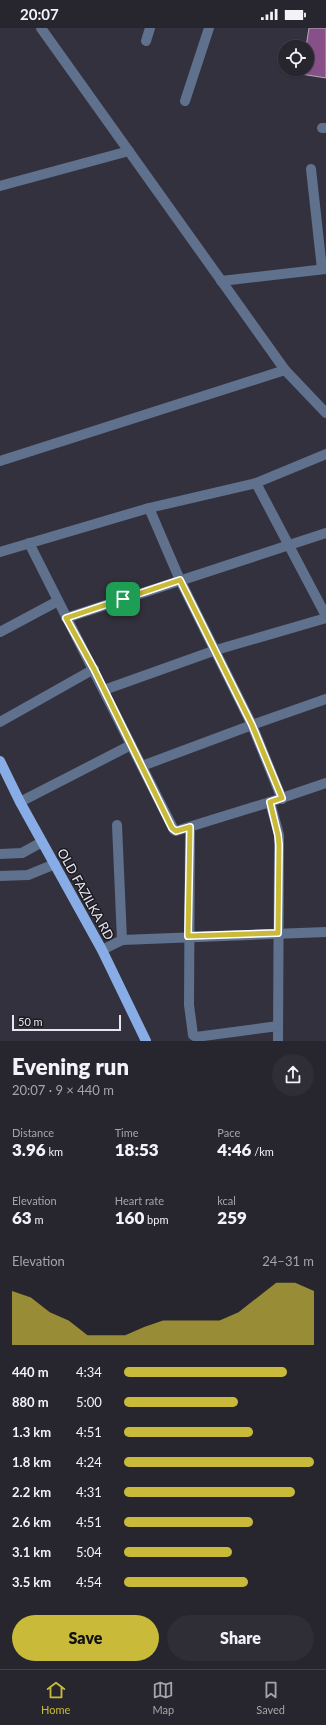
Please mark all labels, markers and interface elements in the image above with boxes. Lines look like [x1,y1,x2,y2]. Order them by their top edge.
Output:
text: 20:07 [20,5,59,23]
map controls [278,40,314,76]
button: locate [278,40,314,76]
pin [106,582,140,616]
icon: arrive [112,588,134,610]
street label: OLD FAZILKA RD [54,845,118,943]
scale bar [12,1013,121,1032]
text: 50 m [18,1015,43,1028]
text: Evening run [12,1053,129,1080]
button: share [272,1054,314,1096]
text: 20:07 · 9 × 440 m [12,1082,114,1098]
text: Distance [12,1126,54,1139]
text: Time [115,1126,139,1139]
text: Pace [217,1126,240,1139]
text: 3.96 [12,1139,46,1160]
text: 18:53 [115,1139,159,1160]
text: 4:46 [217,1139,251,1160]
text: km [46,1145,63,1158]
text: /km [251,1145,274,1158]
text: Elevation [12,1194,57,1207]
text: Heart rate [115,1194,164,1207]
text: kcal [217,1194,236,1207]
text: 63 [12,1207,32,1228]
text: 160 [115,1207,144,1228]
text: 259 [217,1207,247,1228]
text: m [32,1213,44,1226]
text: bpm [144,1213,168,1226]
text: Elevation [12,1253,65,1269]
text: 24–31 m [262,1253,314,1269]
text: 440 m [12,1364,49,1380]
text: 4:34 [76,1364,102,1380]
text: 880 m [12,1394,49,1410]
text: 5:00 [76,1394,102,1410]
text: 1.3 km [12,1424,51,1440]
text: 4:51 [76,1424,102,1440]
text: 1.8 km [12,1454,51,1470]
text: 4:24 [76,1454,102,1470]
text: 2.2 km [12,1484,51,1500]
text: 4:31 [76,1484,102,1500]
text: 2.6 km [12,1514,51,1530]
text: 4:51 [76,1514,102,1530]
text: 3.1 km [12,1544,51,1560]
text: 5:04 [76,1544,102,1560]
text: 3.5 km [12,1574,51,1590]
text: 4:54 [76,1574,102,1590]
button: Save [12,1615,159,1661]
button: Share [167,1615,314,1661]
tab: Home [41,1679,70,1716]
tab: Map [152,1679,174,1716]
tab: Saved [256,1679,285,1716]

